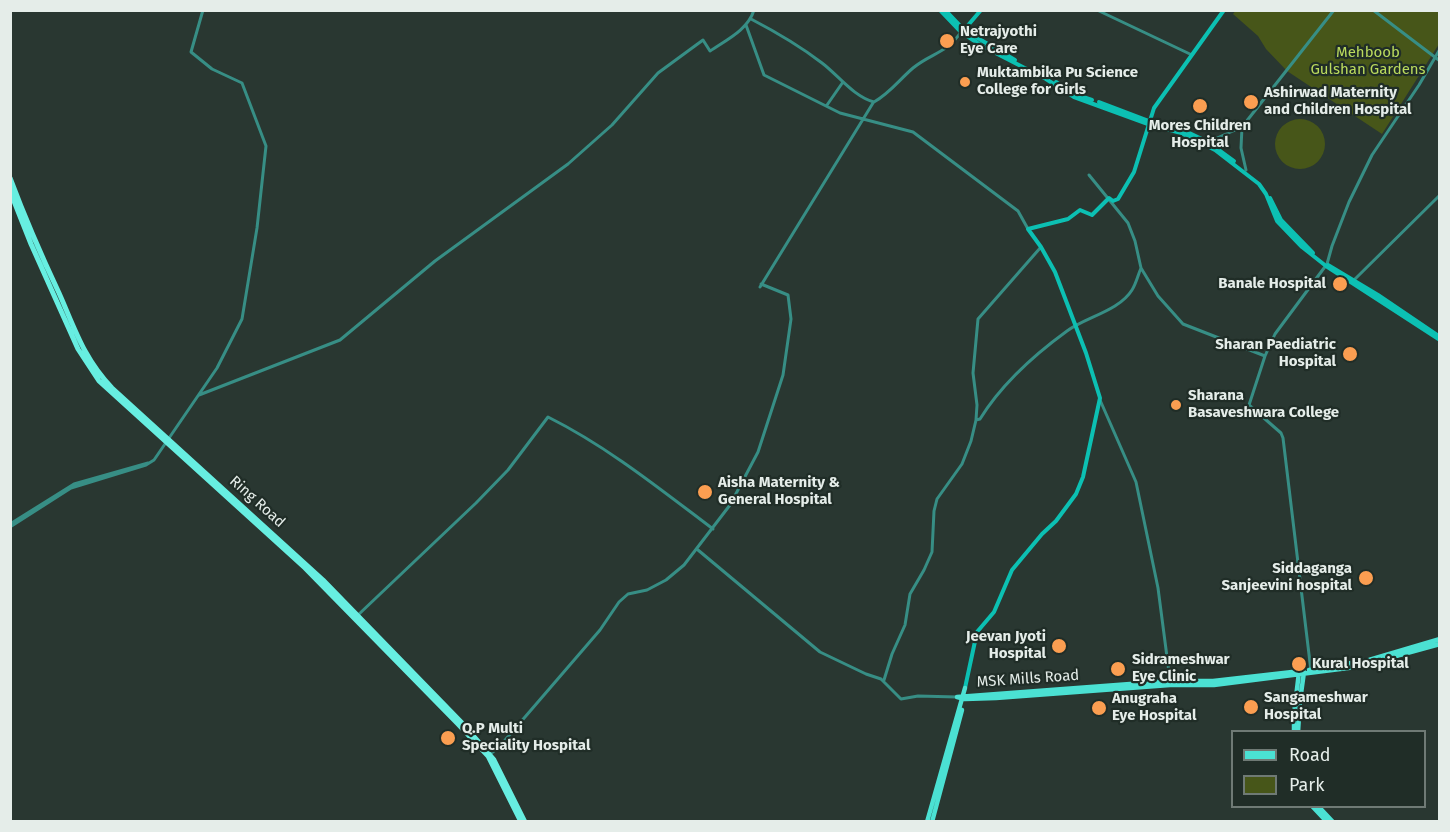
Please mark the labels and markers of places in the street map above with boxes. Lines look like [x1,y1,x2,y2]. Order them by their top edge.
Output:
place label: Netrajyothi Eye Care [960,23,1037,58]
marker: Netrajyothi Eye Care [938,32,956,50]
place label: Muktambika Pu Science College for Girls [977,64,1138,99]
marker: Muktambika Pu Science College for Girls [958,75,972,89]
place label: Ashirwad Maternity and Children Hospital [1264,84,1412,119]
marker: Ashirwad Maternity and Children Hospital [1242,93,1260,111]
marker: Mores Children Hospital [1191,97,1209,115]
place label: Mores Children Hospital [1149,117,1251,152]
place label: Banale Hospital [1218,275,1326,293]
marker: Banale Hospital [1331,275,1349,293]
place label: Sharan Paediatric Hospital [1215,336,1336,371]
marker: Sharan Paediatric Hospital [1341,345,1359,363]
place label: Sharana Basaveshwara College [1188,387,1339,422]
marker: Sharana Basaveshwara College [1169,398,1183,412]
place label: Aisha Maternity & General Hospital [718,474,840,509]
marker: Aisha Maternity & General Hospital [696,483,714,501]
place label: Siddaganga Sanjeevini hospital [1222,560,1352,595]
marker: Siddaganga Sanjeevini hospital [1357,569,1375,587]
place label: Jeevan Jyoti Hospital [966,628,1046,663]
marker: Jeevan Jyoti Hospital [1050,637,1068,655]
place label: Sidrameshwar Eye Clinic [1132,651,1230,686]
marker: Kural Hospital [1290,655,1308,673]
place label: Kural Hospital [1312,655,1409,673]
marker: Sidrameshwar Eye Clinic [1109,660,1127,678]
place label: Sangameshwar Hospital [1264,689,1368,724]
place label: Anugraha Eye Hospital [1112,690,1196,725]
marker: Sangameshwar Hospital [1242,698,1260,716]
marker: Anugraha Eye Hospital [1090,699,1108,717]
place label: Q.P Multi Speciality Hospital [462,720,590,755]
marker: Q.P Multi Speciality Hospital [439,729,457,747]

